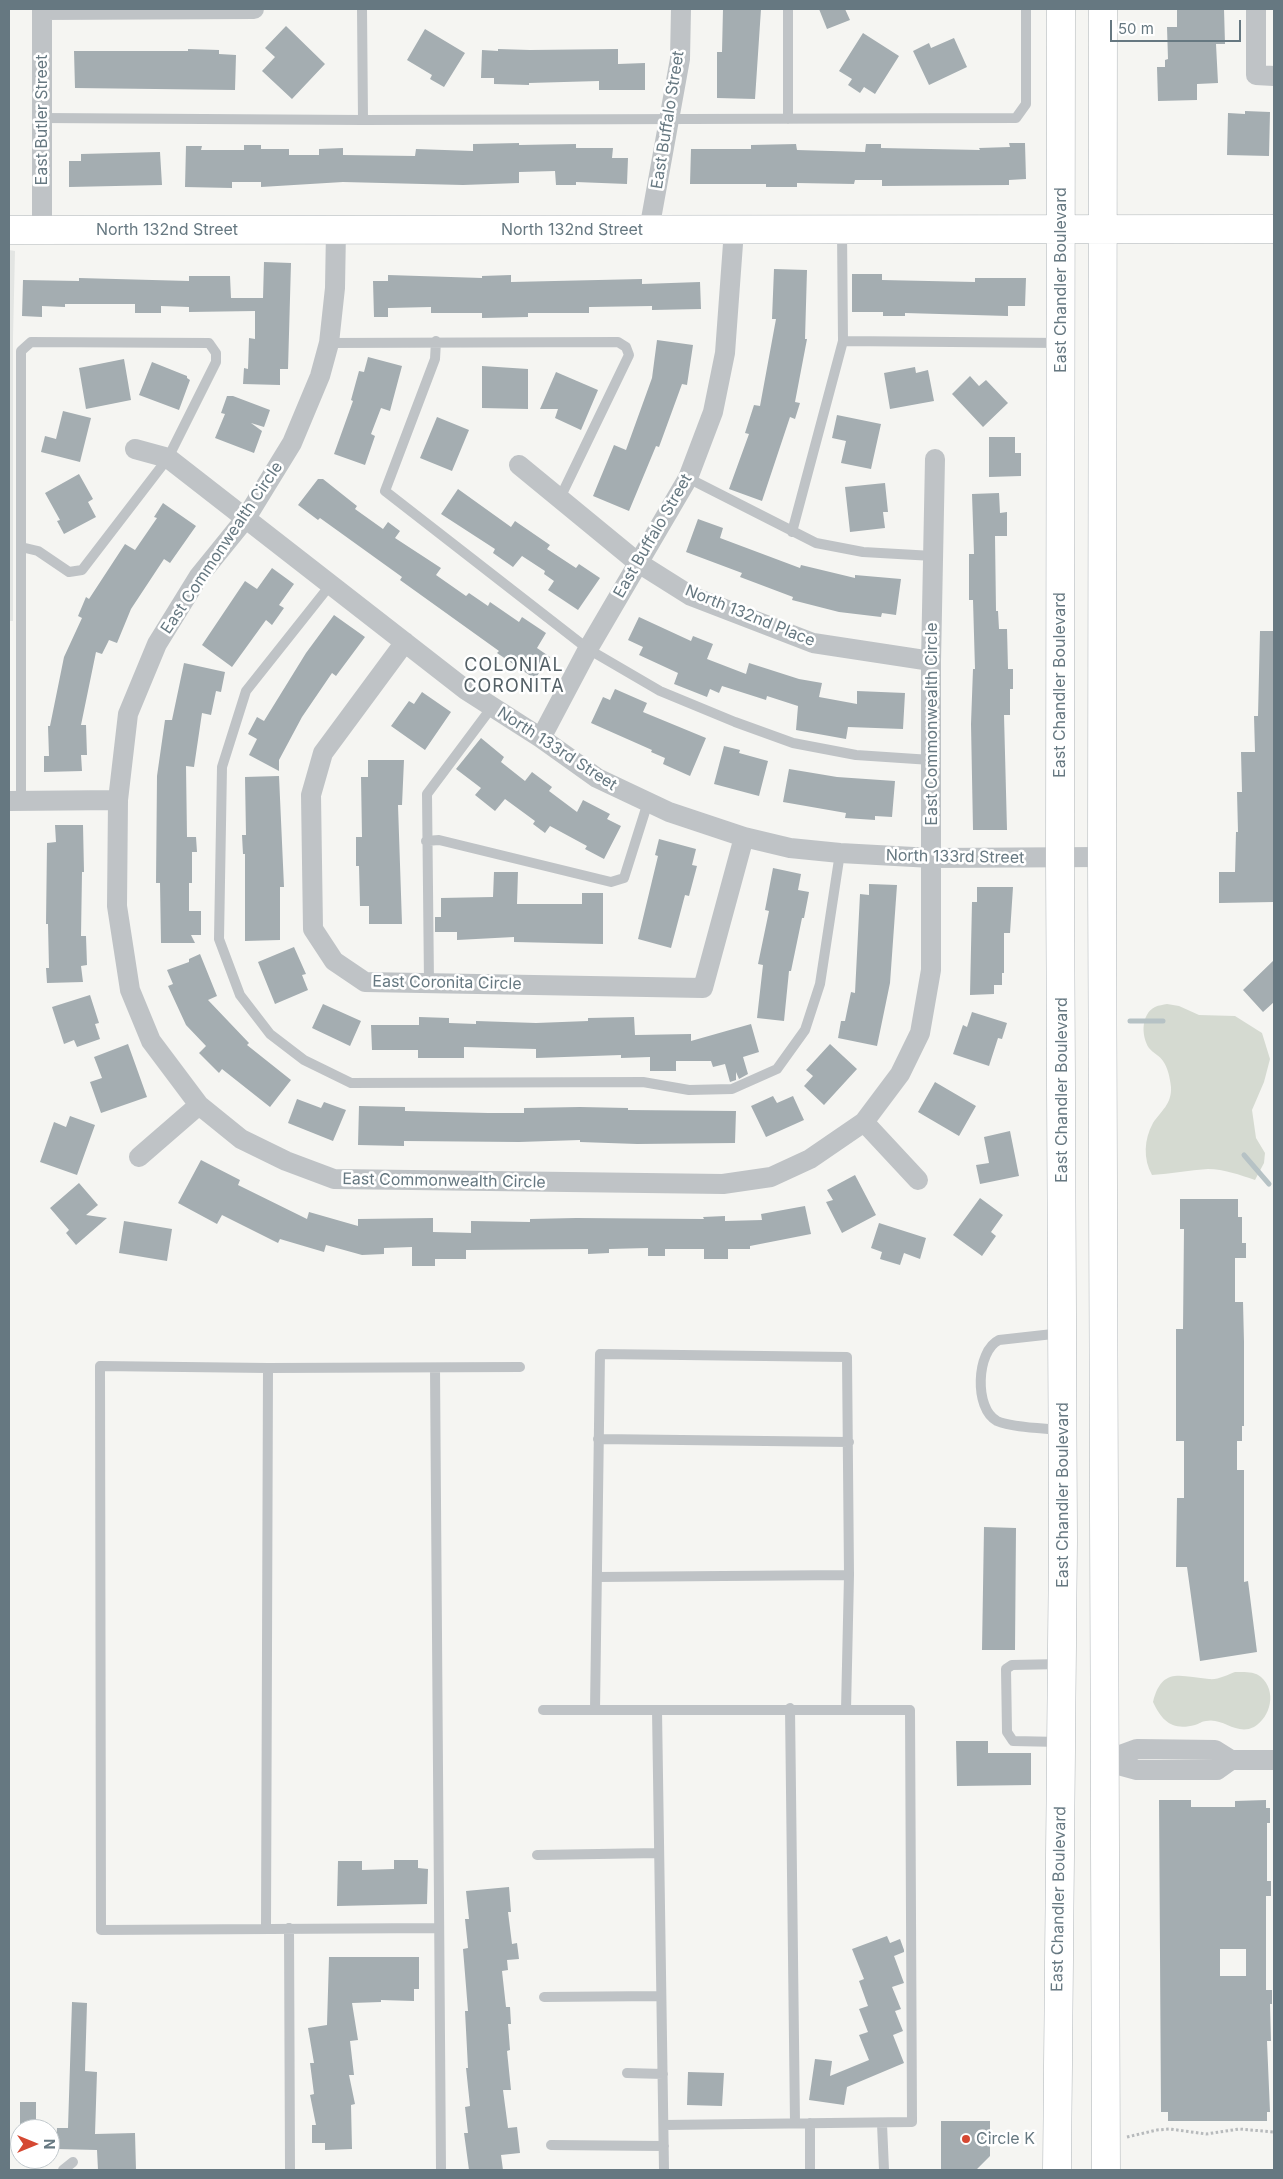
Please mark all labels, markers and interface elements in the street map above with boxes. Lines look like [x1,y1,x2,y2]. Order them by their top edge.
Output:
scale bar [1113,10,1244,42]
text: 50 m [1118,19,1154,38]
street label: East Buffalo Street [648,49,688,191]
street label: East Butler Street [32,55,52,185]
street label: East Chandler Boulevard [1051,187,1071,373]
street label: North 132nd Street [96,220,238,240]
street label: North 132nd Street [501,220,643,240]
street label: East Commonwealth Circle [157,458,287,638]
street label: East Buffalo Street [610,471,696,601]
street label: North 132nd Place [682,581,818,651]
street label: East Chandler Boulevard [1050,592,1070,778]
street label: East Commonwealth Circle [922,622,942,826]
district label: COLONIAL CORONITA [462,655,566,698]
street label: North 133rd Street [494,703,620,795]
street label: North 133rd Street [886,846,1024,868]
street label: East Coronita Circle [372,972,522,994]
street label: East Chandler Boulevard [1052,997,1072,1183]
street label: East Commonwealth Circle [342,1170,546,1192]
street label: East Chandler Boulevard [1053,1402,1073,1588]
street label: East Chandler Boulevard [1048,1806,1070,1992]
north arrow [10,2119,60,2169]
place label: Circle K [976,2129,1035,2149]
marker: Circle K [960,2133,972,2145]
text: N [41,2139,58,2149]

